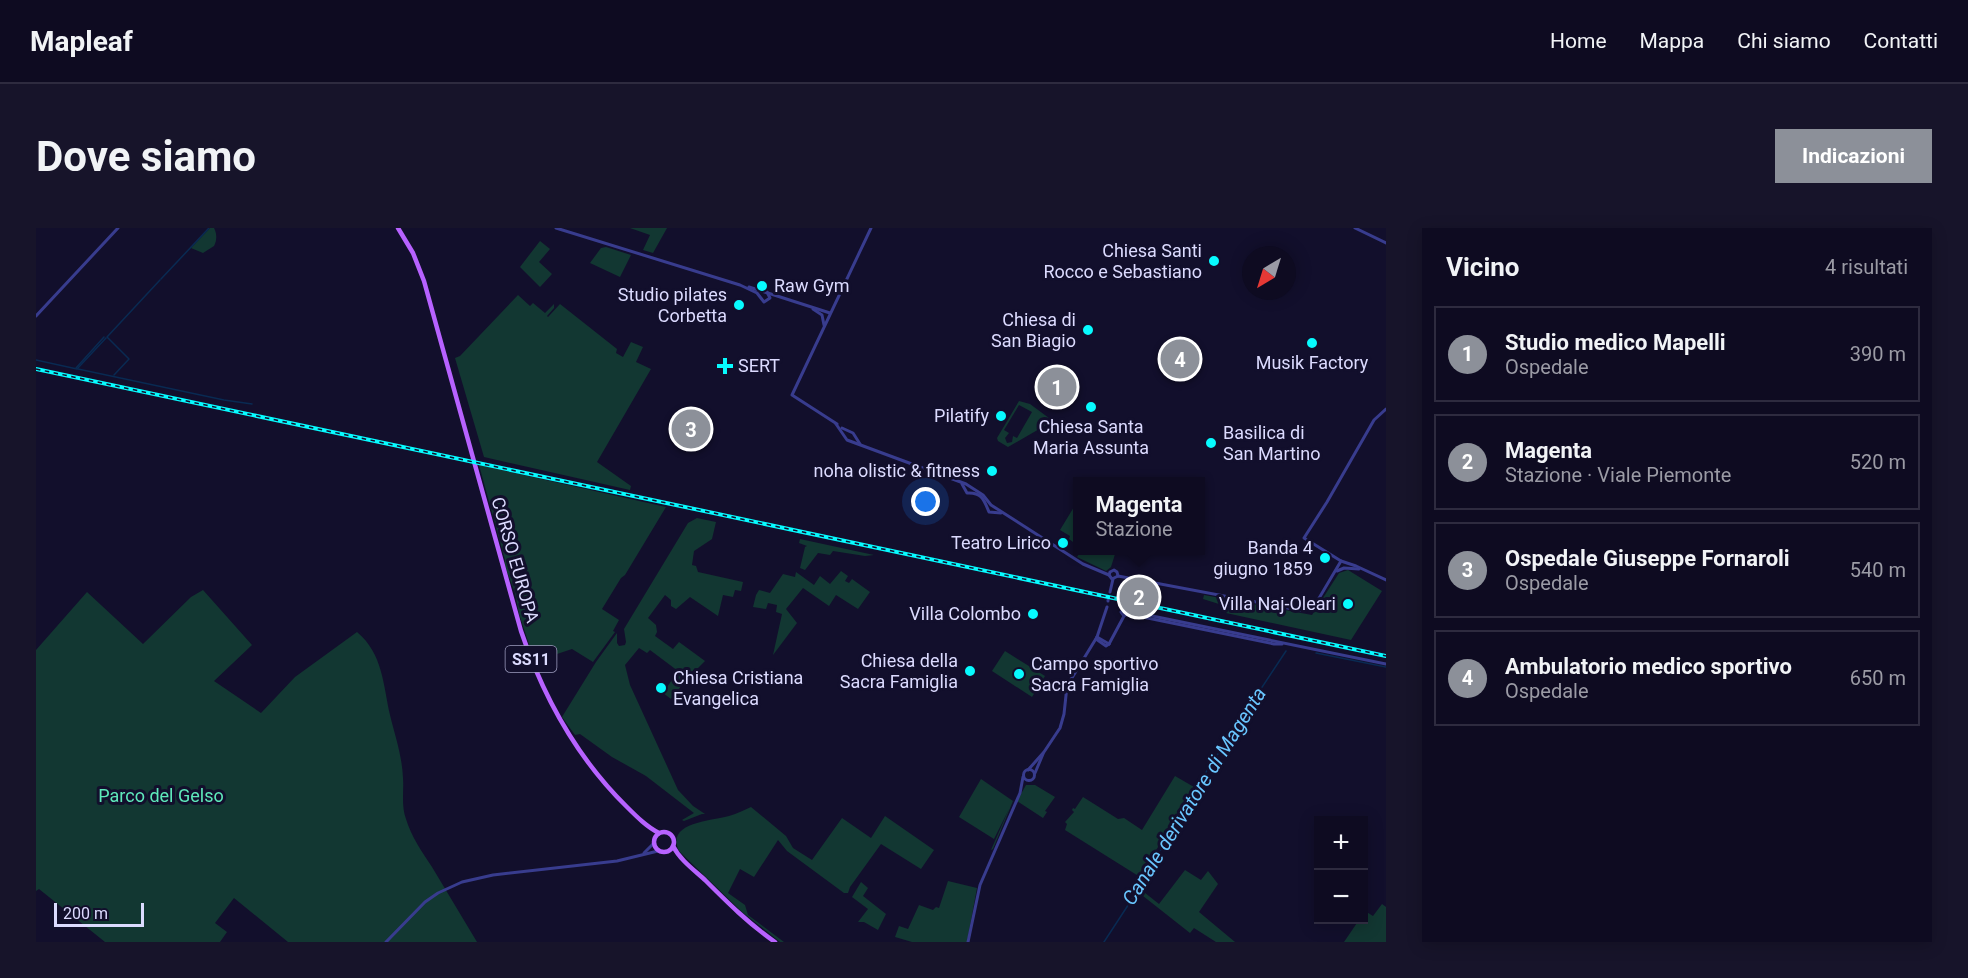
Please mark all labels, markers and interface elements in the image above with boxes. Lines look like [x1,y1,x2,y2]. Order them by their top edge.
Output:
text: Mapleaf [30,25,133,58]
text: Home [1550,29,1607,53]
text: Mappa [1640,29,1704,53]
text: Chi siamo [1737,29,1831,53]
text: Contatti [1864,29,1938,53]
button: Indicazioni [1775,129,1932,183]
text: Dove siamo [36,132,256,181]
place label: Chiesa Santi Rocco e Sebastiano [1043,240,1202,282]
north arrow [1242,246,1296,300]
text: Vicino [1446,252,1520,282]
marker: Chiesa Santi Rocco e Sebastiano [1207,254,1221,268]
text: 4 risultati [1825,255,1908,279]
place label: Raw Gym [774,275,849,296]
marker: Raw Gym [755,279,769,293]
place label: Studio pilates Corbetta [618,284,727,326]
marker: Studio pilates Corbetta [732,298,746,312]
place label: Chiesa di San Biagio [991,309,1076,351]
marker: Chiesa di San Biagio [1081,323,1095,337]
text: Studio medico Mapelli [1505,330,1726,355]
pin: 4 [1160,336,1200,382]
marker: Musik Factory [1305,336,1319,350]
text: 1 [1462,342,1473,366]
text: 390 m [1850,342,1906,366]
place label: Musik Factory [1256,352,1369,373]
place label: SERT [738,355,780,376]
text: Ospedale [1505,355,1589,379]
marker: SERT [716,357,734,375]
pin: 1 [1038,364,1076,410]
marker: Chiesa Santa Maria Assunta [1084,400,1098,414]
place label: Pilatify [934,405,989,426]
pin: 3 [672,406,710,452]
marker: Pilatify [994,409,1008,423]
place label: Chiesa Santa Maria Assunta [1033,416,1149,458]
place label: Basilica di San Martino [1223,422,1320,464]
marker: Basilica di San Martino [1204,436,1218,450]
text: Magenta [1505,438,1592,463]
text: 2 [1462,450,1473,474]
text: 520 m [1850,450,1906,474]
place label: noha olistic & fitness [814,460,980,481]
text: Stazione · Viale Piemonte [1505,463,1731,487]
marker: noha olistic & fitness [985,464,999,478]
popup [1073,477,1205,555]
your location [911,487,940,516]
text: Magenta [1095,492,1183,517]
street label: CORSO EUROPA [487,494,544,625]
text: Stazione [1095,517,1173,541]
place label: Teatro Lirico [951,532,1051,553]
marker: Teatro Lirico [1056,536,1070,550]
place label: Banda 4 giugno 1859 [1213,537,1313,579]
text: Ospedale Giuseppe Fornaroli [1505,546,1790,571]
marker: Banda 4 giugno 1859 [1318,551,1332,565]
text: 3 [1462,558,1473,582]
text: 540 m [1850,558,1906,582]
text: Ospedale [1505,571,1589,595]
pin: 2 [1120,574,1158,620]
place label: Villa Naj-Oleari [1219,593,1336,614]
marker: Villa Naj-Oleari [1341,597,1355,611]
place label: Villa Colombo [909,603,1021,624]
marker: Villa Colombo [1026,607,1040,621]
road number: SS11 [506,646,556,672]
place label: Chiesa della Sacra Famiglia [840,650,958,692]
place label: Campo sportivo Sacra Famiglia [1031,653,1158,695]
text: Ambulatorio medico sportivo [1505,654,1792,679]
marker: Chiesa della Sacra Famiglia [963,664,977,678]
text: 4 [1462,666,1473,690]
text: 650 m [1850,666,1906,690]
place label: Chiesa Cristiana Evangelica [673,667,803,709]
marker: Campo sportivo Sacra Famiglia [1012,667,1026,681]
text: Ospedale [1505,679,1589,703]
marker: Chiesa Cristiana Evangelica [654,681,668,695]
water label: Canale derivatore di Magenta [1117,683,1271,909]
park label: Parco del Gelso [98,785,224,806]
map controls [1314,816,1368,924]
button: + [1314,816,1368,870]
button: − [1314,870,1368,924]
scale bar [54,900,144,928]
text: 200 m [63,904,108,923]

